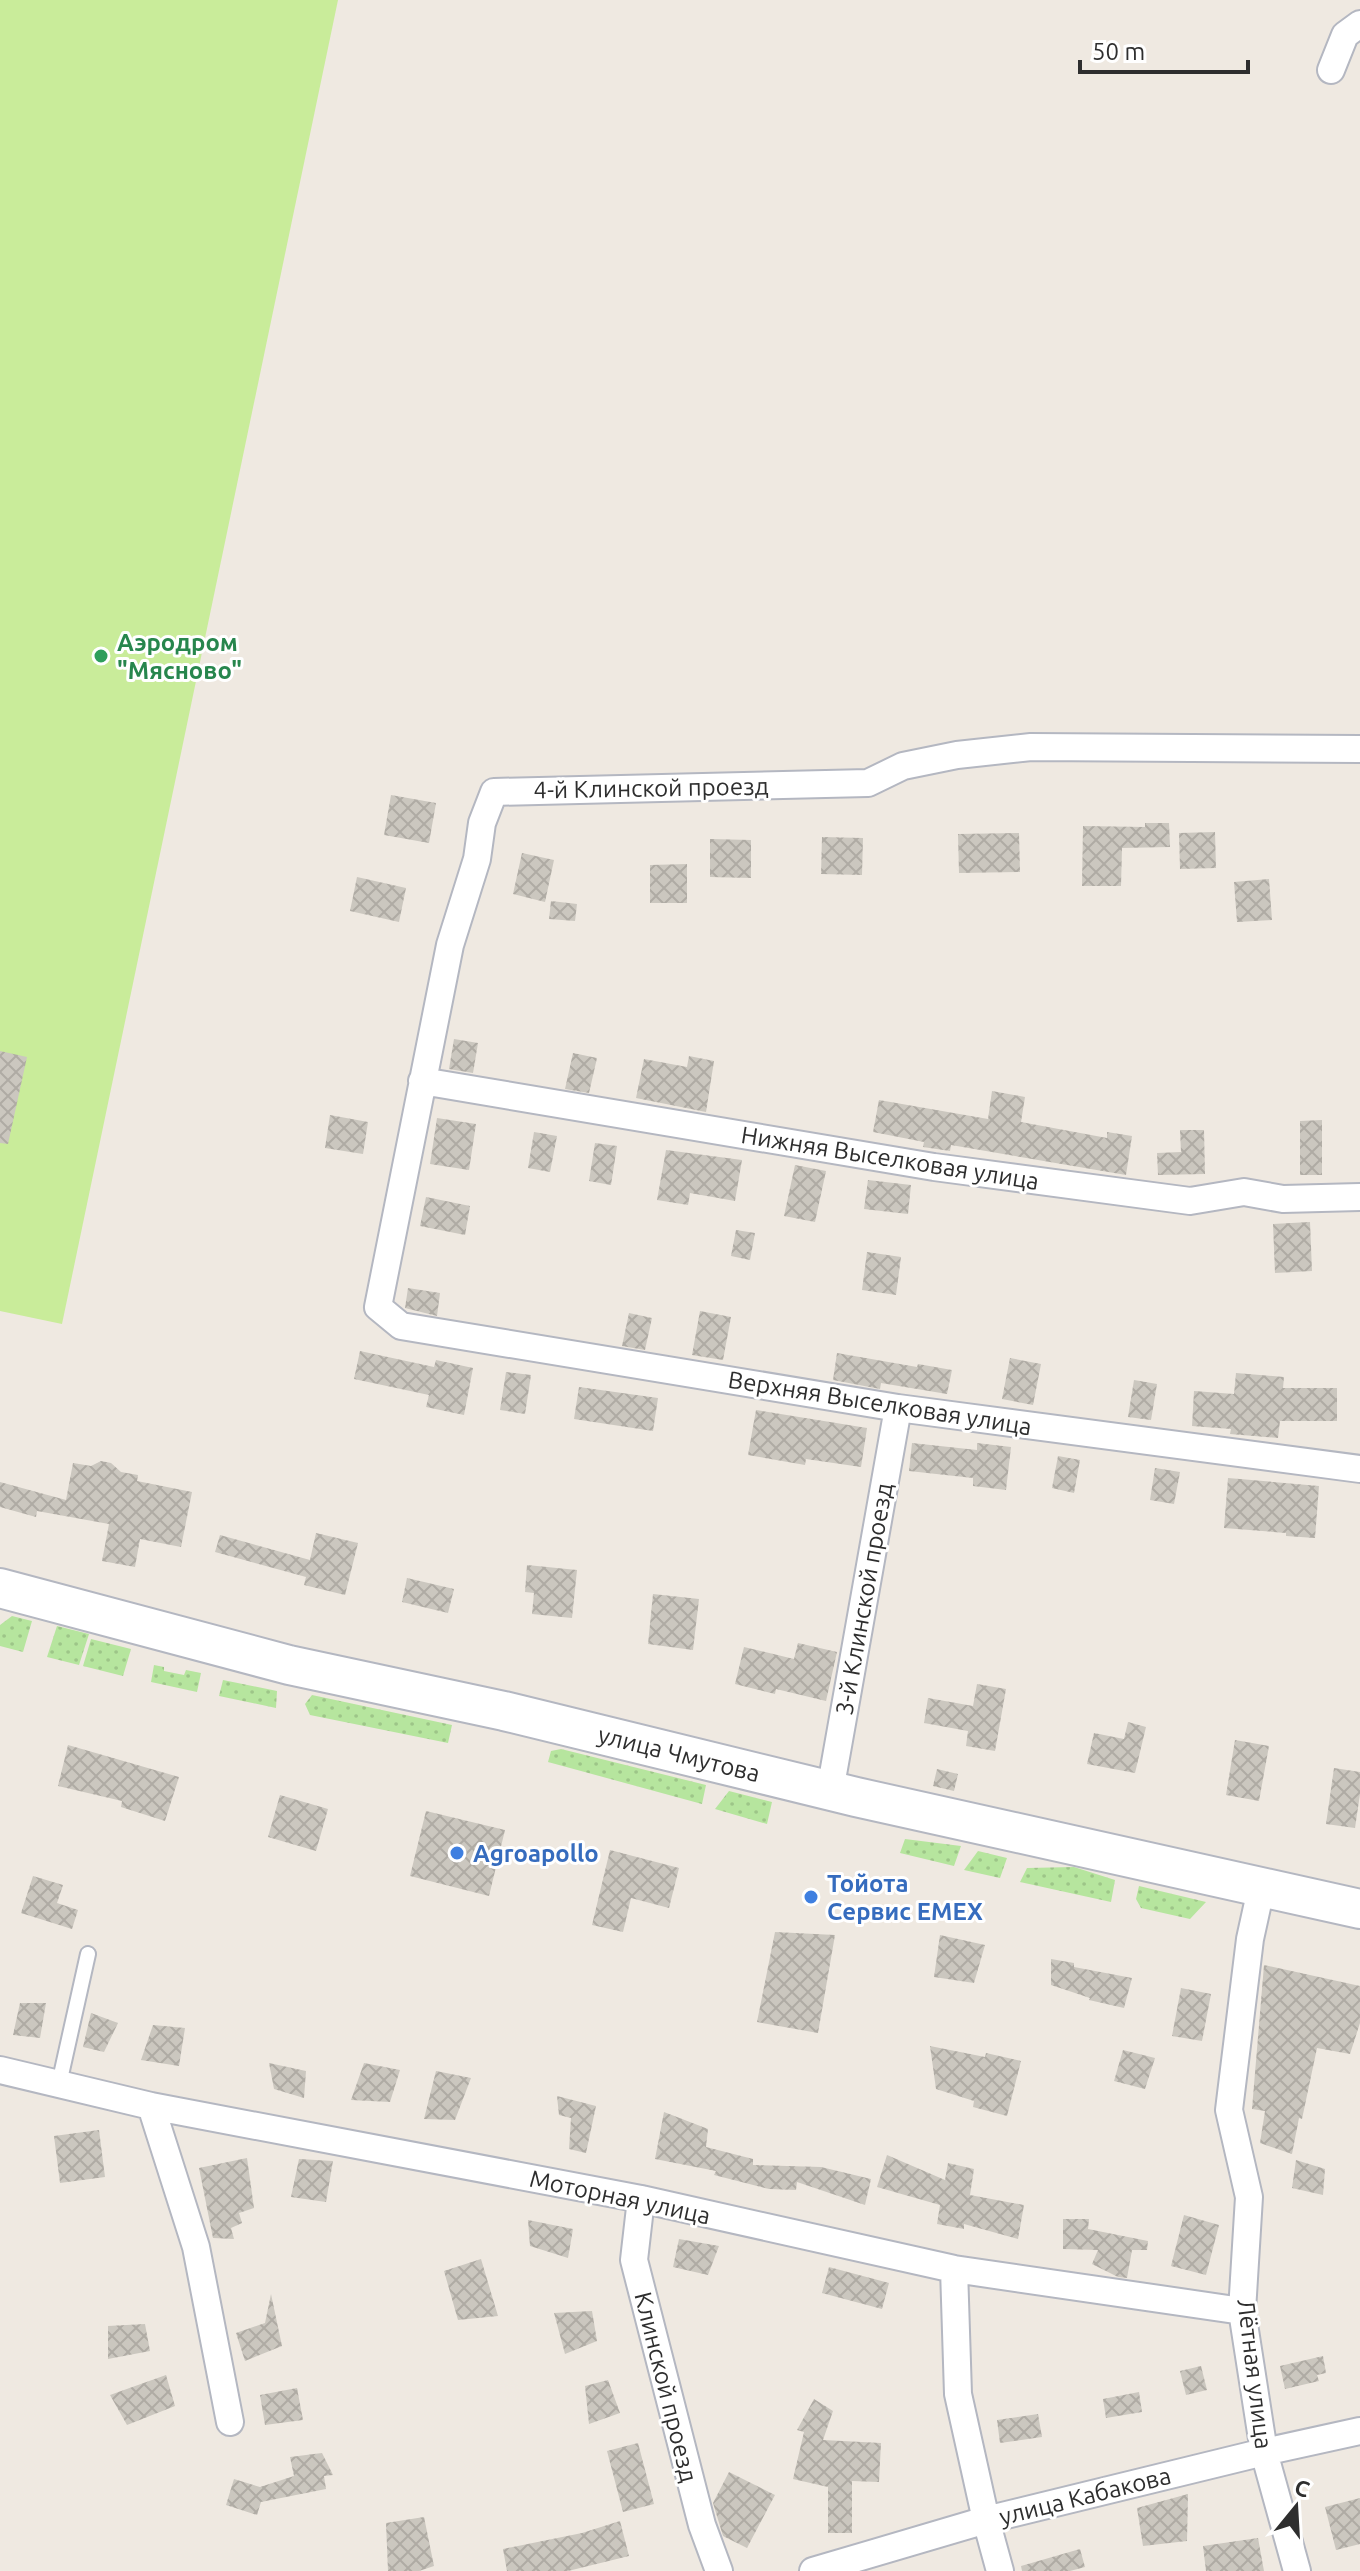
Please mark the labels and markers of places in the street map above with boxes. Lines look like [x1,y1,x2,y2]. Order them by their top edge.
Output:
place label: Аэродром "Мясново" [117,629,242,684]
marker: Аэродром "Мясново" [92,647,110,665]
place label: Agroapollo [473,1840,599,1867]
marker: Agroapollo [448,1844,466,1862]
place label: Тойота Сервис EMEX [827,1870,983,1925]
marker: Тойота Сервис EMEX [802,1888,820,1906]

